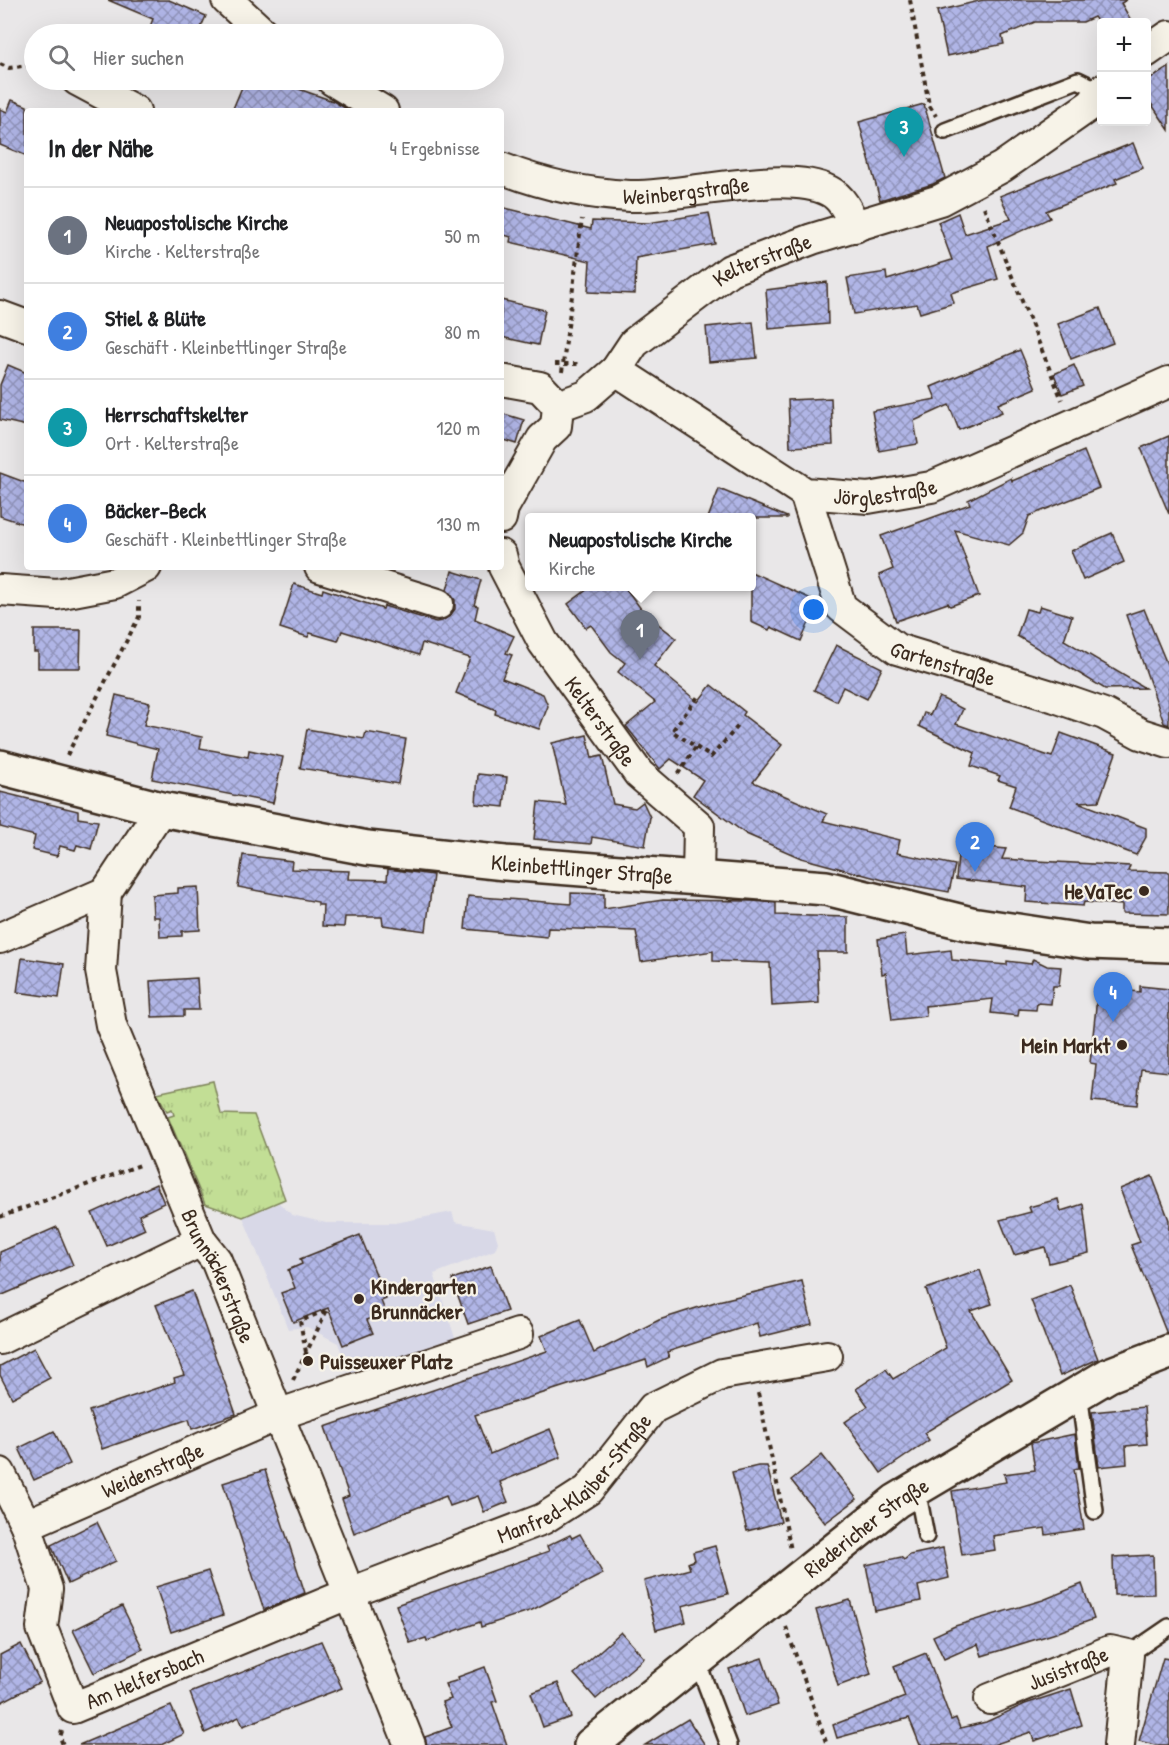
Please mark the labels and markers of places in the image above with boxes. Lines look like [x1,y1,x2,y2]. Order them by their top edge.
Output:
pin: 3 [884,108,924,157]
pin: 1 [620,610,660,660]
pin: 2 [956,822,994,872]
place label: HeVaTec [1064,876,1132,906]
marker: HeVaTec [1137,884,1151,898]
pin: 4 [1094,972,1132,1022]
place label: Mein Markt [1021,1030,1111,1060]
marker: Mein Markt [1115,1038,1129,1052]
place label: Kindergarten Brunnäcker [371,1271,476,1326]
marker: Kindergarten Brunnäcker [352,1292,366,1306]
place label: Puisseuxer Platz [320,1346,454,1376]
marker: Puisseuxer Platz [301,1354,315,1368]

